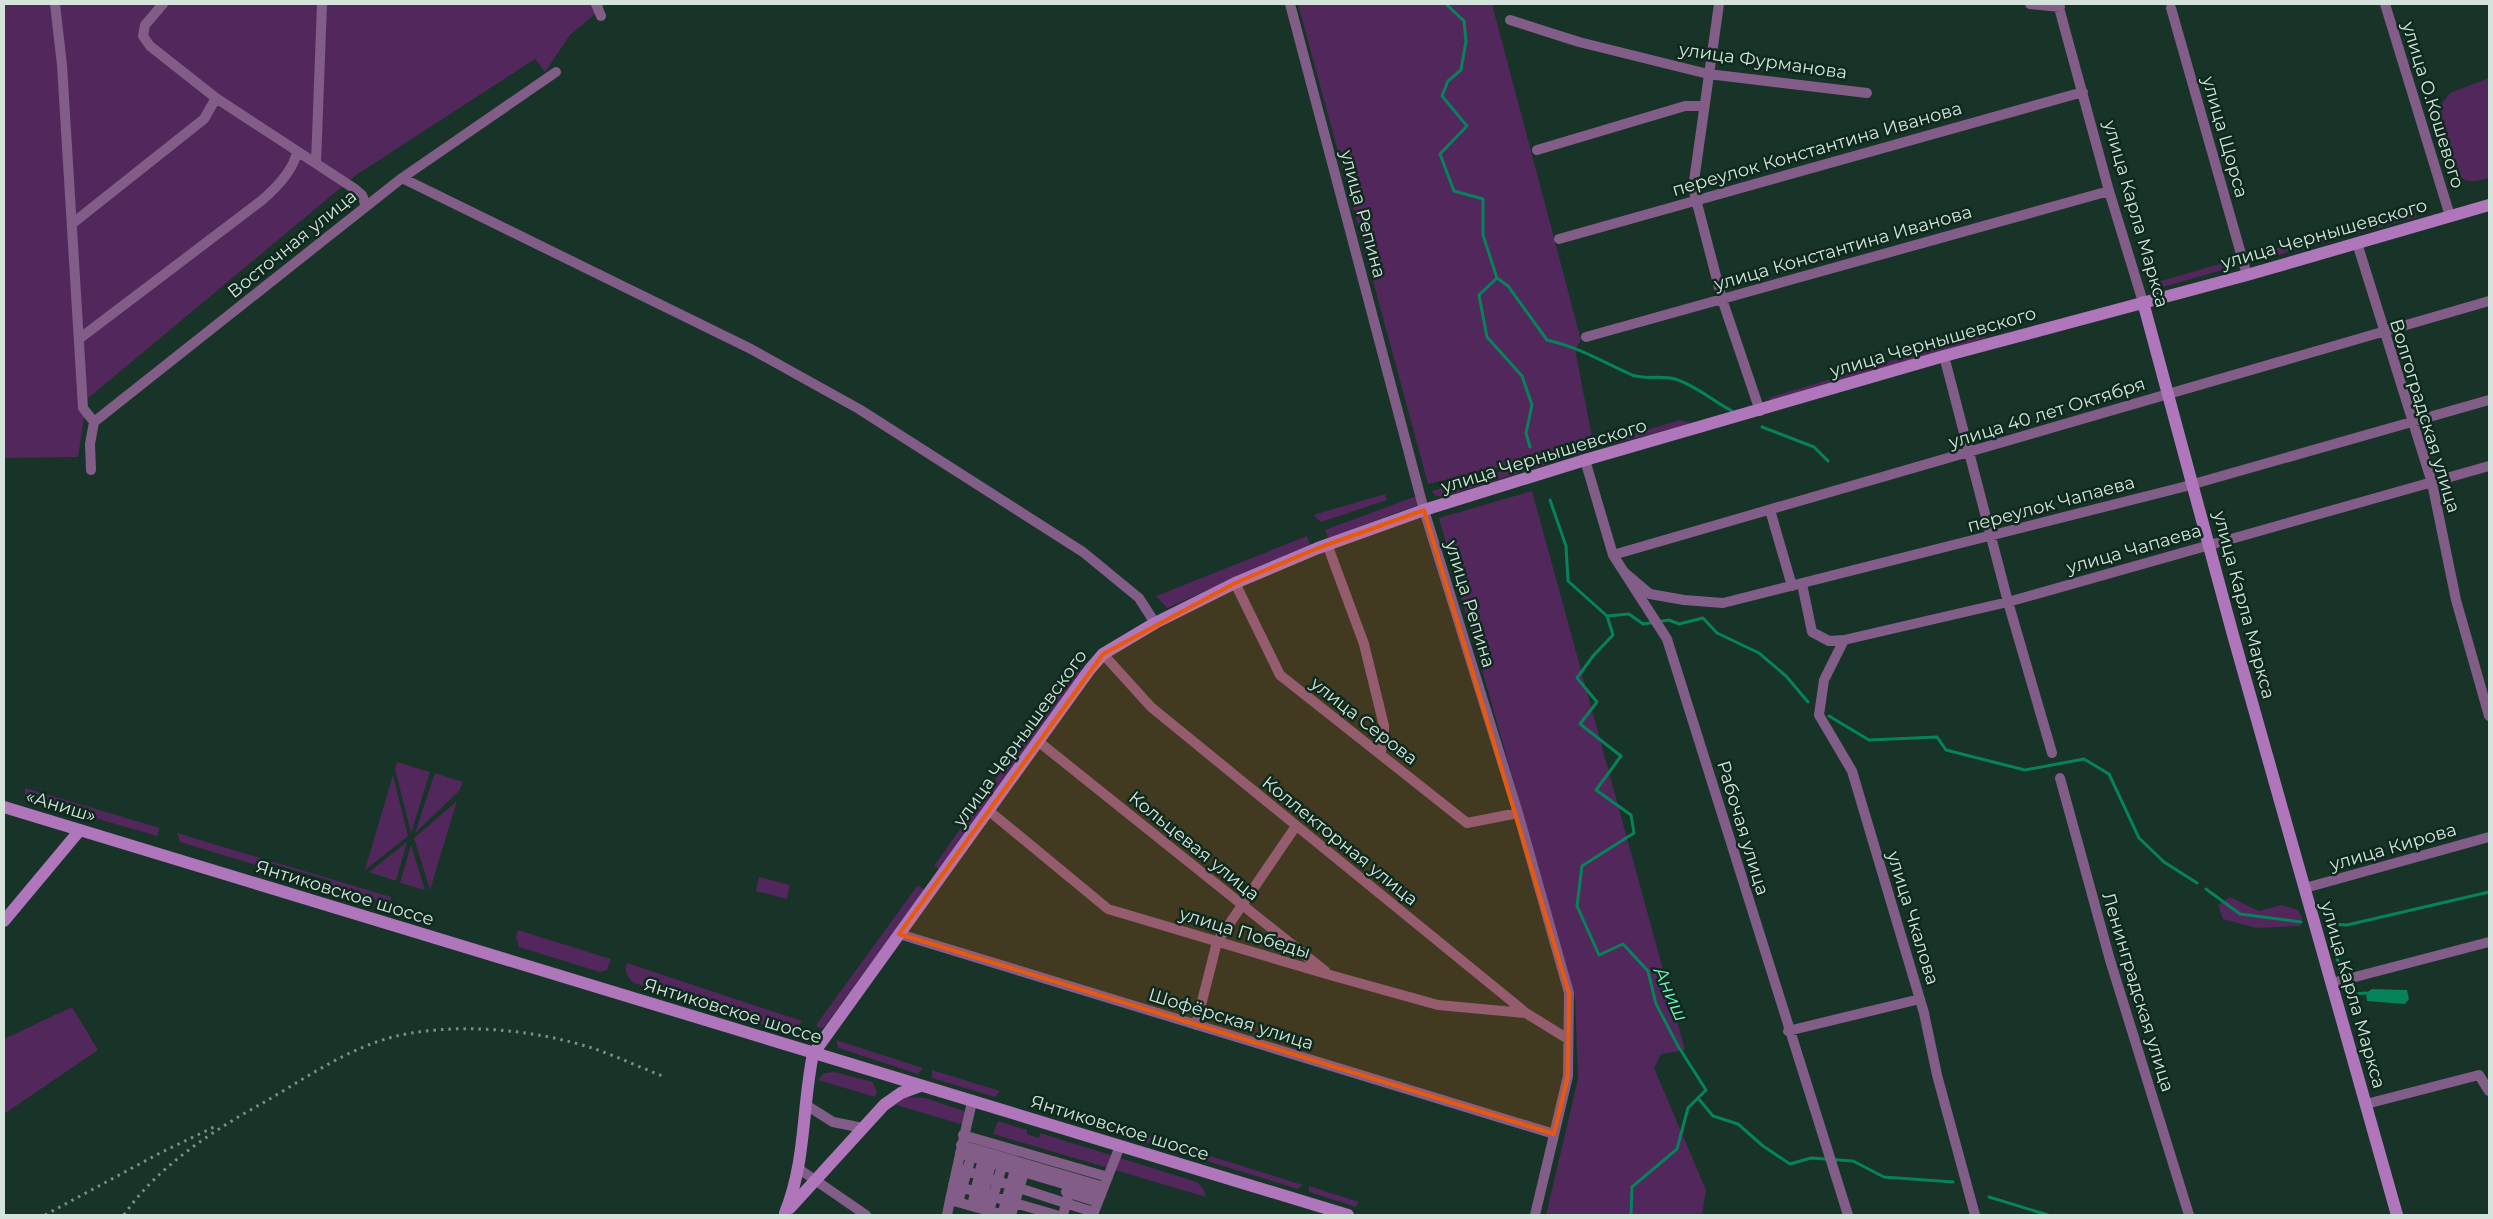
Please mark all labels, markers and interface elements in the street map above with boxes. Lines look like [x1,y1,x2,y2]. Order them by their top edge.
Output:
street label: улица О.Кошевого [2397,18,2469,191]
street label: улица Фурманова [1677,38,1848,84]
street label: улица Щорса [2197,73,2253,200]
street label: переулок Константина Иванова [1670,97,1964,201]
street label: улица Карла Маркса [2098,117,2173,310]
street label: улица Репина [1335,147,1391,280]
street label: Восточная улица [223,185,361,303]
street label: улица Чернышевского [2217,194,2430,274]
street label: улица Константина Иванова [1711,201,1974,296]
street label: улица Чернышевского [1826,302,2039,382]
street label: Волгоградская улица [2385,316,2465,516]
street label: улица 40 лет Октября [1945,373,2148,454]
street label: улица Чернышевского [1438,414,1649,498]
street label: переулок Чапаева [1965,471,2137,537]
street label: улица Карла Маркса [2208,508,2280,701]
street label: улица Чапаева [2063,519,2204,579]
street label: улица Репина [1440,537,1500,670]
street label: улица Чернышевского [948,645,1092,832]
street label: улица Серова [1305,672,1422,770]
street label: Рабочая улица [1712,758,1774,898]
street label: Коллекторная улица [1258,771,1422,911]
street label: «Аниш» [23,785,99,827]
street label: Кольцевая улица [1124,787,1264,905]
street label: улица Кирова [2326,818,2459,876]
street label: улица Чкалова [1882,847,1944,988]
street label: Янтиковское шоссе [253,855,437,931]
street label: Ленинградская улица [2097,889,2179,1095]
street label: улица Карла Маркса [2315,898,2390,1091]
street label: улица Победы [1176,902,1313,963]
water label: Аниш [1648,962,1693,1025]
street label: Янтиковское шоссе [641,973,825,1049]
street label: Шофёрская улица [1146,983,1316,1055]
street label: Янтиковское шоссе [1028,1090,1212,1166]

